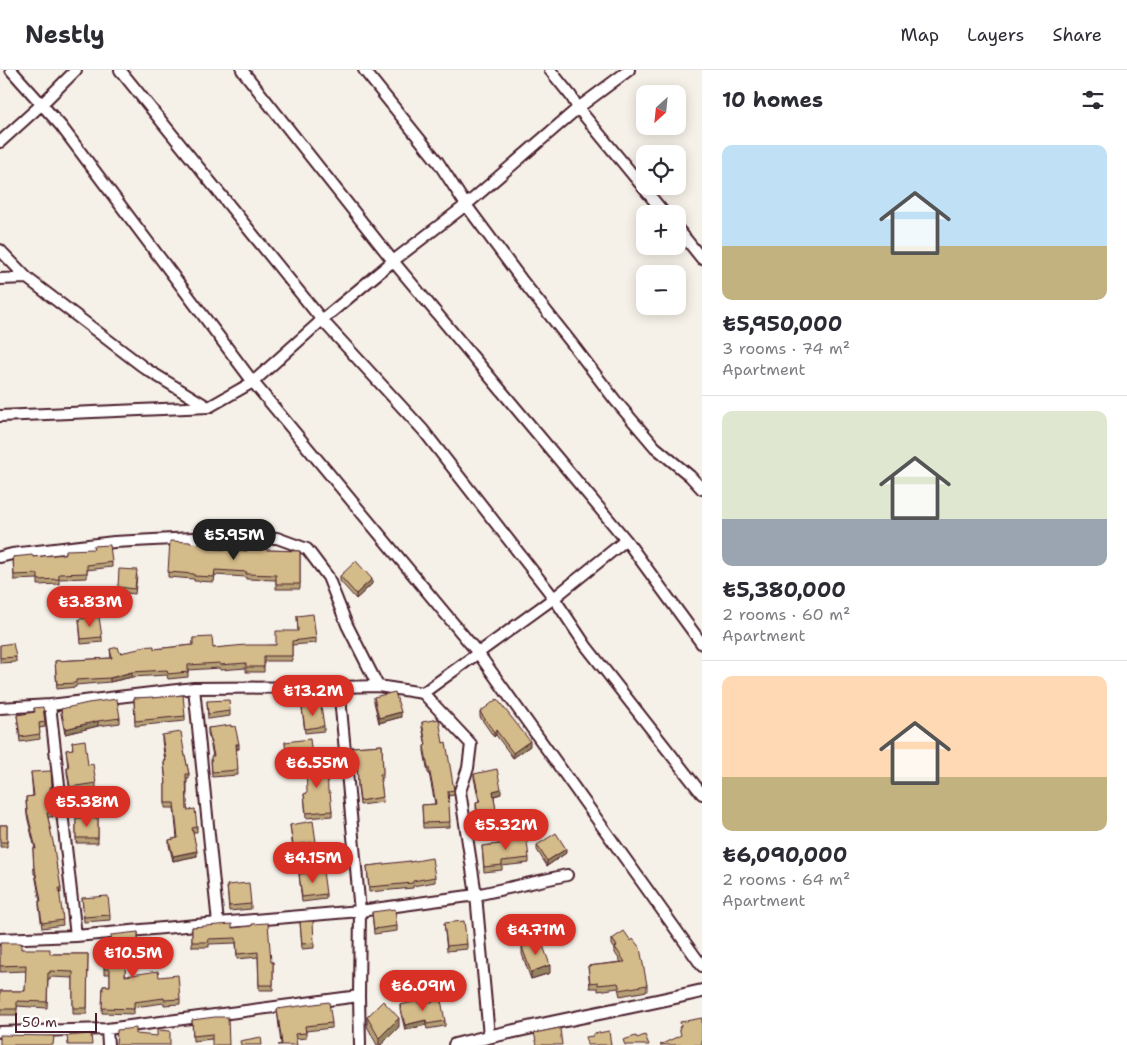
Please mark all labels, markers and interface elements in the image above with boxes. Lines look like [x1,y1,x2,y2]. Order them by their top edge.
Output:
text: Nestly [25,19,105,51]
text: Map [901,23,939,47]
text: Layers [967,23,1024,47]
text: Share [1052,23,1102,47]
north arrow [636,85,686,135]
map controls [636,85,686,315]
text: 10 homes [722,86,823,114]
icon: filters [1079,86,1107,114]
button: locate [636,145,686,195]
icon: home [870,178,960,268]
button: + [636,205,686,255]
button: − [636,265,686,315]
text: ₺5,950,000 [722,310,842,338]
text: 3 rooms · 74 m² [722,338,850,359]
text: Apartment [722,359,805,380]
icon: home [870,443,960,533]
pin: ₺5.95M [193,518,275,561]
text: ₺5.95M [204,524,264,545]
text: ₺5,380,000 [722,576,846,604]
pin: ₺3.83M [49,586,131,628]
text: ₺3.83M [58,591,122,612]
text: 2 rooms · 60 m² [722,604,850,625]
text: Apartment [722,625,805,646]
pin: ₺13.2M [272,674,354,717]
text: ₺13.2M [283,680,343,701]
icon: home [870,708,960,798]
pin: ₺6.55M [276,746,358,789]
text: ₺6.55M [286,752,348,773]
pin: ₺5.38M [46,786,128,828]
text: ₺5.38M [55,791,119,812]
pin: ₺5.32M [465,808,547,851]
text: ₺5.32M [474,814,538,835]
text: ₺6,090,000 [722,841,848,869]
pin: ₺4.15M [272,842,354,884]
text: ₺4.15M [284,847,342,868]
text: 2 rooms · 64 m² [722,869,850,890]
text: Apartment [722,890,805,911]
pin: ₺4.71M [495,914,577,956]
text: ₺4.71M [507,919,565,940]
pin: ₺10.5M [92,936,174,979]
text: ₺10.5M [104,942,162,963]
pin: ₺6.09M [382,970,464,1012]
text: ₺6.09M [391,975,455,996]
scale bar [15,1010,98,1033]
text: 50 m [22,1013,57,1031]

